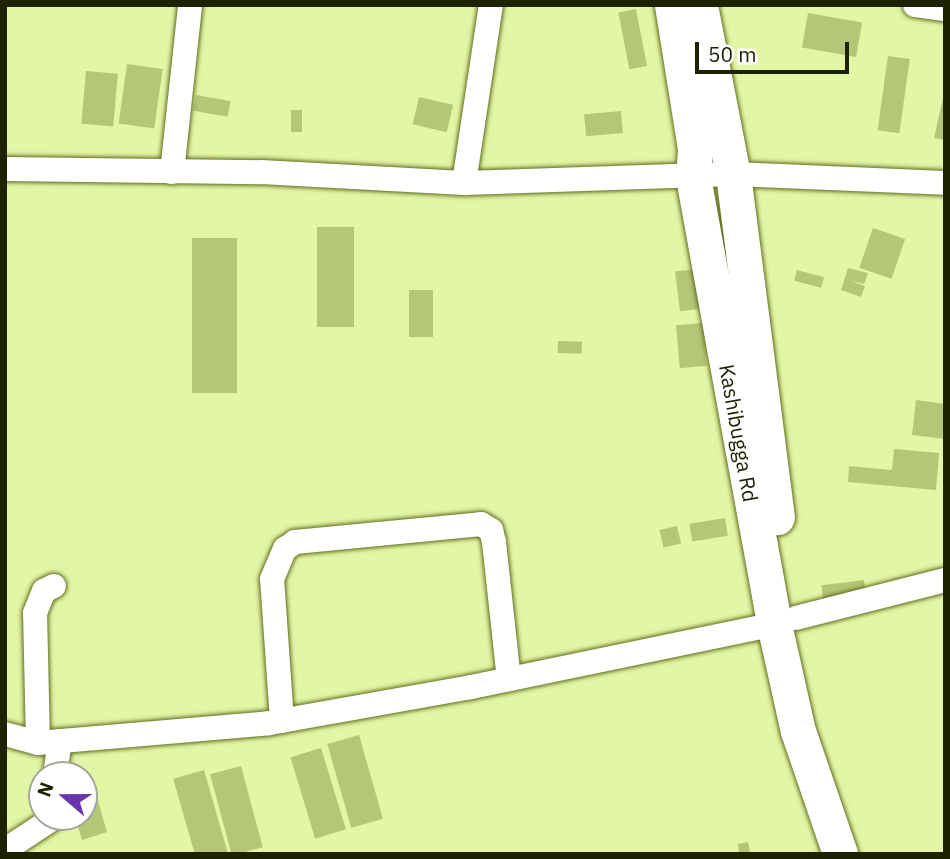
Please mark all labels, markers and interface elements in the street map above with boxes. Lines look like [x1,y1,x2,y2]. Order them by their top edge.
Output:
scale bar [698,28,852,72]
text: 50 m [708,40,757,68]
street label: Kashibugga Rd [714,362,764,504]
north arrow [28,761,98,831]
text: N [32,779,59,800]

